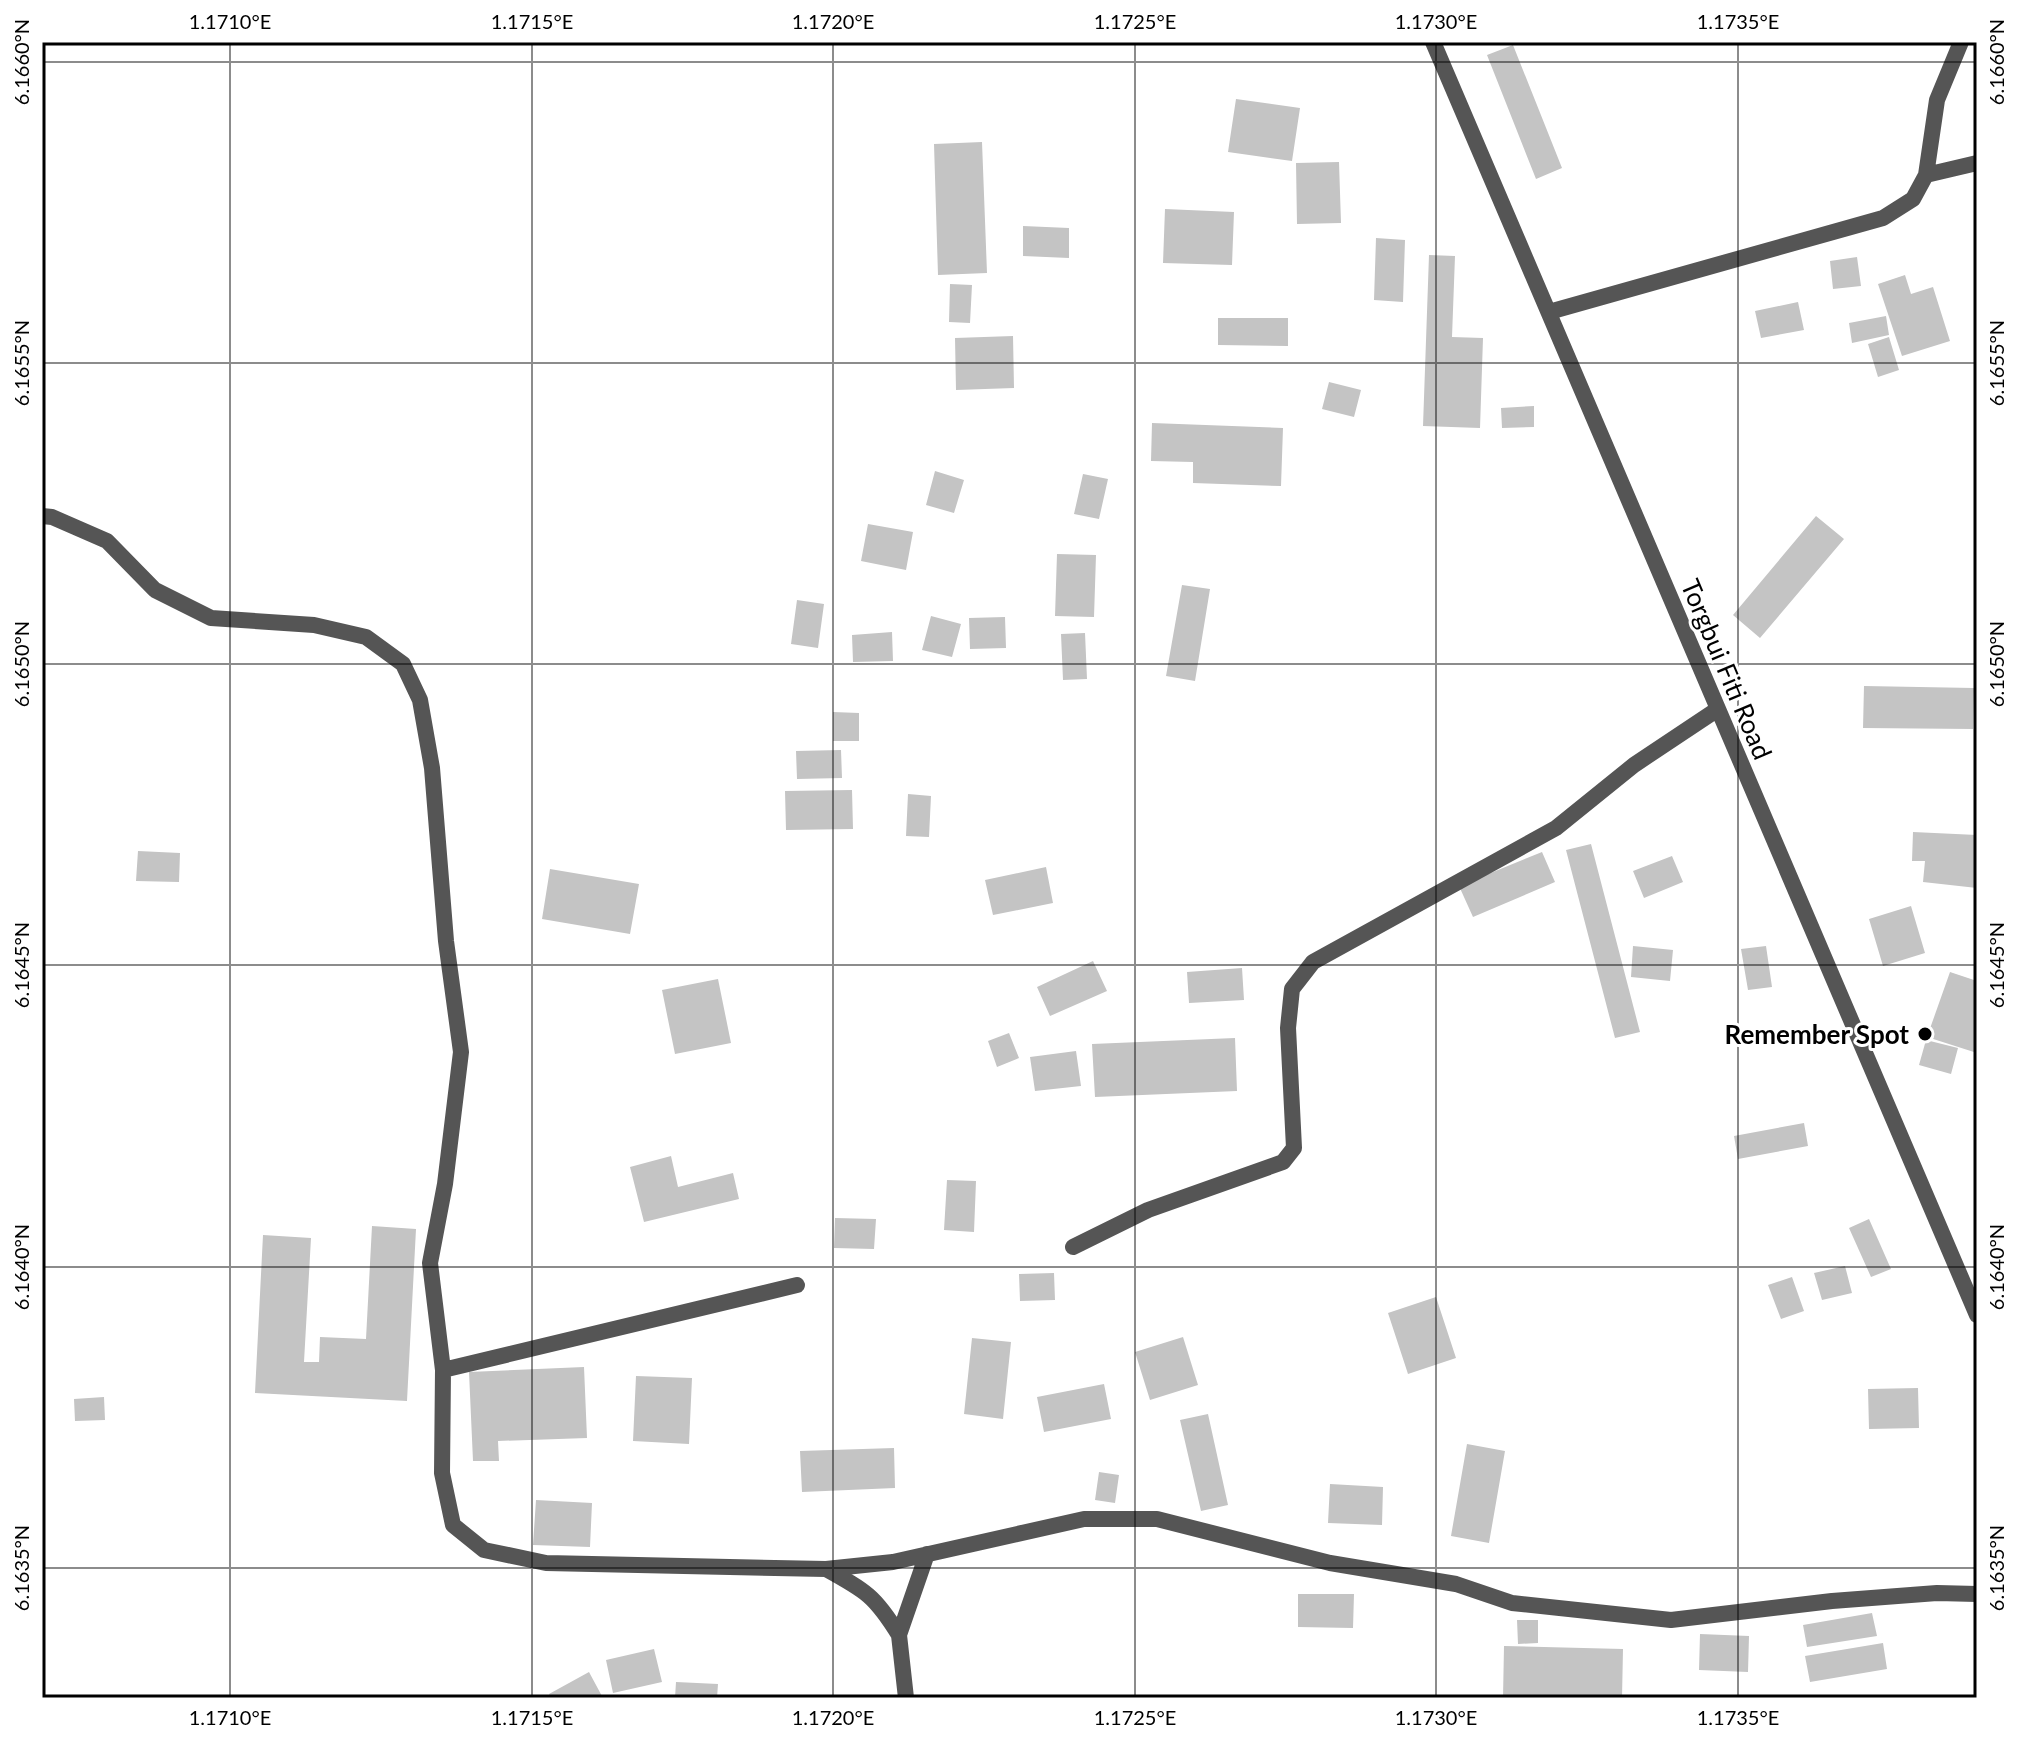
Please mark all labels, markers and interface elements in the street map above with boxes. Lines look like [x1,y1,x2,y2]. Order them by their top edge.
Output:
text: 1.1710°E [189,9,271,33]
text: 1.1715°E [491,9,573,33]
text: 1.1720°E [792,9,874,33]
text: 1.1725°E [1094,9,1176,33]
text: 1.1730°E [1395,9,1477,33]
text: 1.1735°E [1697,9,1779,33]
text: 6.1660°N [9,19,33,105]
text: 6.1660°N [1984,19,2008,105]
text: 6.1655°N [9,320,33,406]
text: 6.1655°N [1984,320,2008,406]
street label: Torgbui Fiti Road [1675,574,1779,764]
text: 6.1650°N [9,621,33,707]
text: 6.1650°N [1984,621,2008,707]
text: 6.1645°N [9,922,33,1008]
text: 6.1645°N [1984,922,2008,1008]
place label: Remember Spot [1725,1018,1909,1050]
marker: Remember Spot [1916,1025,1934,1043]
text: 6.1640°N [9,1224,33,1310]
text: 6.1640°N [1984,1224,2008,1310]
text: 6.1635°N [9,1525,33,1611]
text: 6.1635°N [1984,1525,2008,1611]
text: 1.1710°E [189,1705,271,1729]
text: 1.1715°E [491,1705,573,1729]
text: 1.1720°E [792,1705,874,1729]
text: 1.1725°E [1094,1705,1176,1729]
text: 1.1730°E [1395,1705,1477,1729]
text: 1.1735°E [1697,1705,1779,1729]

